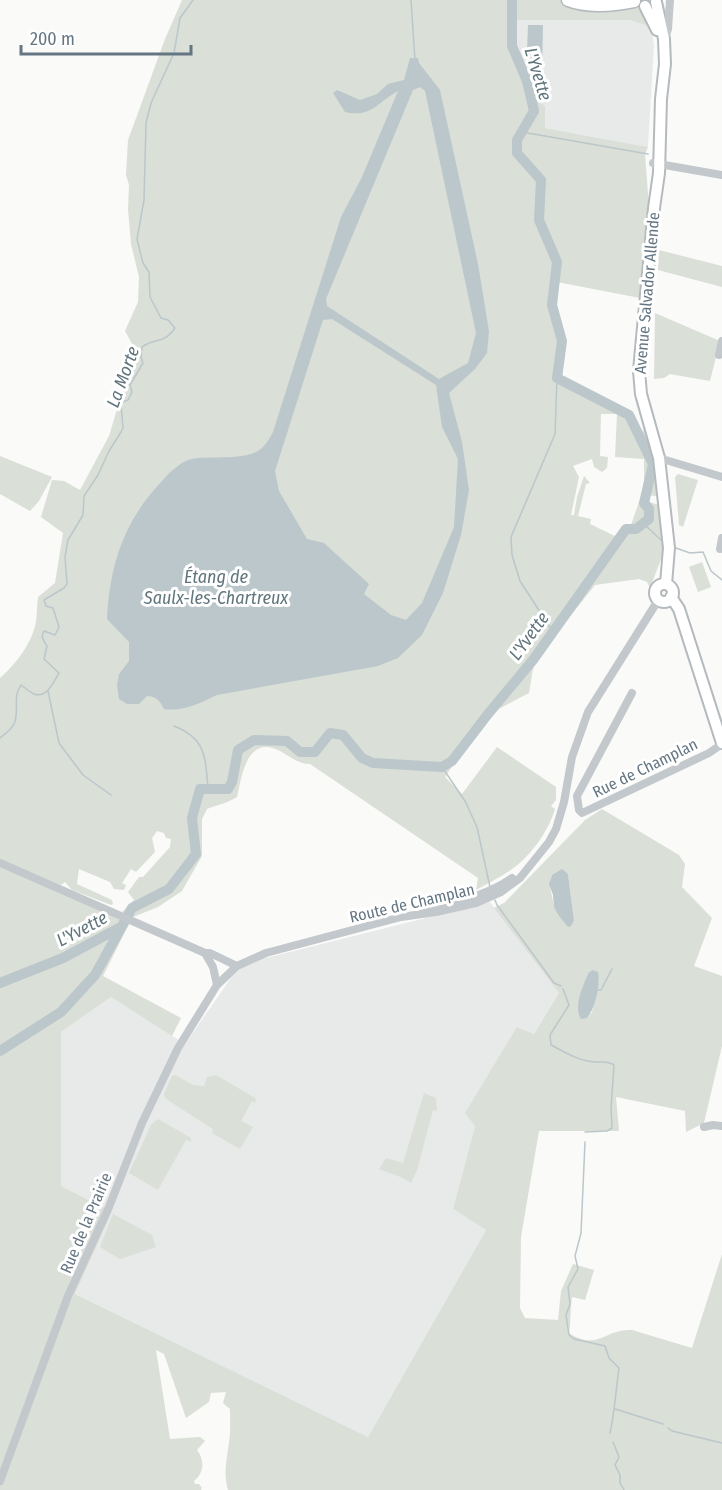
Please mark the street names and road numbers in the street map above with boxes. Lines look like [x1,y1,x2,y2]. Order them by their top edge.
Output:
street label: Avenue Salvador Allende [630,211,664,375]
street label: Rue de Champlan [589,734,701,802]
street label: Route de Champlan [348,879,476,927]
street label: Rue de la Prairie [56,1170,116,1276]

